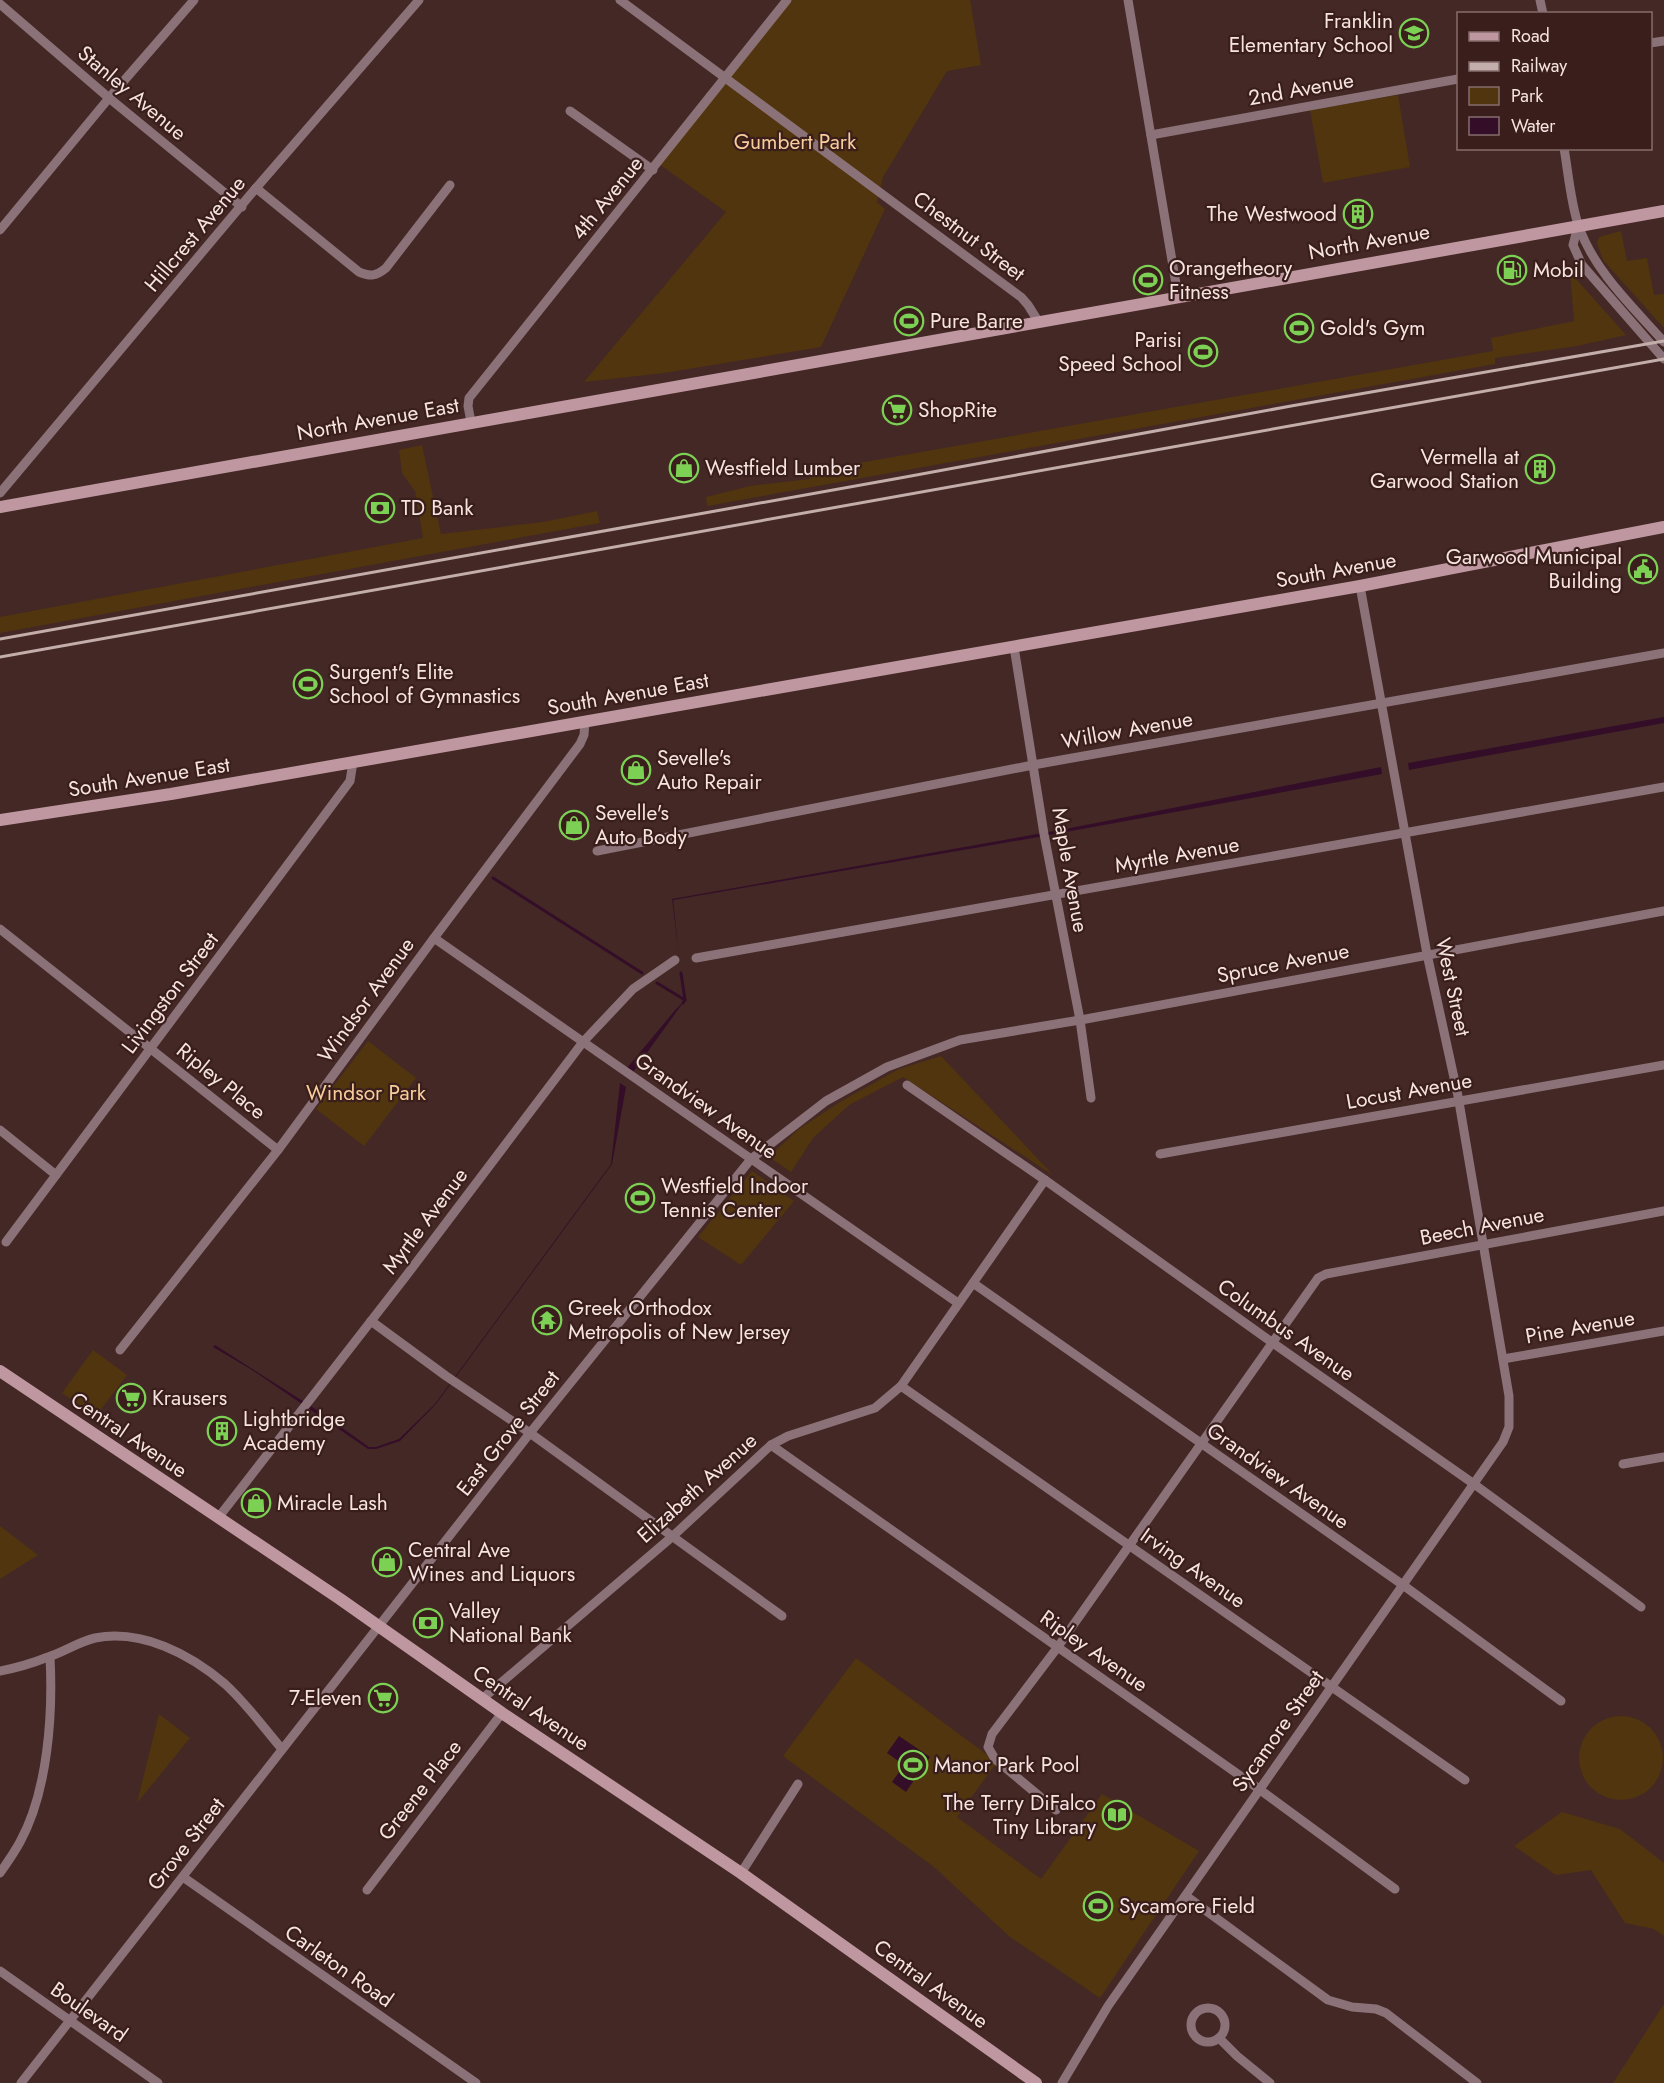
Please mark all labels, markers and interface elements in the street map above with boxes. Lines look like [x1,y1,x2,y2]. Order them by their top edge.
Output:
place label: Franklin Elementary School [1229,6,1393,60]
legend [1457,12,1652,150]
school or university icon: Franklin Elementary School [1398,17,1430,49]
text: Road [1511,23,1550,49]
street label: Stanley Avenue [71,38,193,148]
text: Railway [1511,53,1567,79]
street label: 2nd Avenue [1246,65,1356,113]
text: Park [1511,83,1543,109]
text: Water [1511,113,1556,139]
park label: Gumbert Park [734,127,857,157]
street label: 4th Avenue [564,150,650,246]
street label: Hillcrest Avenue [138,169,253,298]
street label: Chestnut Street [907,184,1031,288]
building icon: The Westwood [1342,198,1374,230]
place label: The Westwood [1207,199,1337,229]
street label: North Avenue [1306,217,1432,267]
place label: Orangetheory Fitness [1169,253,1293,307]
fuel station icon: Mobil [1496,254,1528,286]
place label: Mobil [1533,255,1584,285]
sports icon: Orangetheory Fitness [1132,264,1164,296]
sports icon: Pure Barre [893,305,925,337]
place label: Pure Barre [930,306,1023,336]
sports icon: Gold's Gym [1283,312,1315,344]
place label: Gold's Gym [1320,313,1425,343]
place label: Parisi Speed School [1058,325,1182,379]
sports icon: Parisi Speed School [1187,336,1219,368]
street label: North Avenue East [295,390,461,448]
supermarket icon: ShopRite [881,394,913,426]
place label: ShopRite [918,395,997,425]
place label: Vermella at Garwood Station [1370,442,1519,496]
shop icon: Westfield Lumber [668,452,700,484]
place label: Westfield Lumber [705,453,861,483]
building icon: Vermella at Garwood Station [1524,453,1556,485]
bank icon: TD Bank [364,492,396,524]
place label: TD Bank [401,493,474,523]
place label: Garwood Municipal Building [1446,542,1622,596]
street label: South Avenue [1273,545,1399,595]
public building icon: Garwood Municipal Building [1627,553,1659,585]
place label: Surgent's Elite School of Gymnastics [329,657,520,711]
street label: South Avenue East [545,665,711,723]
sports icon: Surgent's Elite School of Gymnastics [292,668,324,700]
street label: Willow Avenue [1059,704,1195,756]
place label: Sevelle's Auto Repair [657,743,762,797]
street label: South Avenue East [66,749,232,805]
shop icon: Sevelle's Auto Repair [620,754,652,786]
place label: Sevelle's Auto Body [595,798,687,852]
street label: Maple Avenue [1044,805,1096,935]
shop icon: Sevelle's Auto Body [558,809,590,841]
street label: Myrtle Avenue [1112,829,1242,881]
street label: Livingston Street [114,926,226,1060]
street label: Windsor Avenue [310,931,422,1069]
street label: Spruce Avenue [1214,935,1352,991]
street label: West Street [1428,935,1478,1039]
street label: Ripley Place [170,1036,272,1127]
street label: Grandview Avenue [629,1046,783,1167]
street label: Locust Avenue [1344,1065,1474,1117]
park label: Windsor Park [306,1078,427,1108]
street label: Myrtle Avenue [375,1162,475,1280]
place label: Westfield Indoor Tennis Center [661,1171,809,1225]
sports icon: Westfield Indoor Tennis Center [624,1182,656,1214]
street label: Beech Avenue [1417,1199,1547,1253]
street label: Columbus Avenue [1211,1271,1361,1389]
place label: Greek Orthodox Metropolis of New Jersey [568,1293,791,1347]
street label: Pine Avenue [1523,1303,1637,1351]
temple icon: Greek Orthodox Metropolis of New Jersey [531,1304,563,1336]
street label: East Grove Street [449,1364,567,1502]
supermarket icon: Krausers [115,1382,147,1414]
place label: Krausers [152,1383,227,1413]
street label: Central Avenue [65,1385,194,1485]
place label: Lightbridge Academy [243,1404,346,1458]
building icon: Lightbridge Academy [206,1415,238,1447]
street label: Grandview Avenue [1201,1416,1355,1537]
street label: Elizabeth Avenue [630,1426,764,1550]
shop icon: Miracle Lash [240,1487,272,1519]
place label: Miracle Lash [277,1488,388,1518]
street label: Irving Avenue [1134,1521,1252,1615]
place label: Central Ave Wines and Liquors [408,1535,575,1589]
shop icon: Central Ave Wines and Liquors [371,1546,403,1578]
place label: Valley National Bank [449,1596,572,1650]
street label: Ripley Avenue [1034,1603,1154,1699]
bank icon: Valley National Bank [412,1607,444,1639]
street label: Central Avenue [467,1658,596,1758]
street label: Sycamore Street [1225,1664,1331,1798]
supermarket icon: 7-Eleven [367,1682,399,1714]
place label: 7-Eleven [289,1683,362,1713]
street label: Greene Place [371,1733,469,1847]
sports icon: Manor Park Pool [897,1749,929,1781]
place label: Manor Park Pool [934,1750,1079,1780]
place label: The Terry DiFalco Tiny Library [943,1788,1097,1842]
street label: Grove Street [140,1791,232,1897]
library icon: The Terry DiFalco Tiny Library [1101,1799,1133,1831]
sports icon: Sycamore Field [1082,1890,1114,1922]
place label: Sycamore Field [1119,1891,1255,1921]
street label: Carleton Road [279,1917,399,2015]
street label: Central Avenue [868,1932,995,2036]
street label: Boulevard [44,1974,134,2050]

